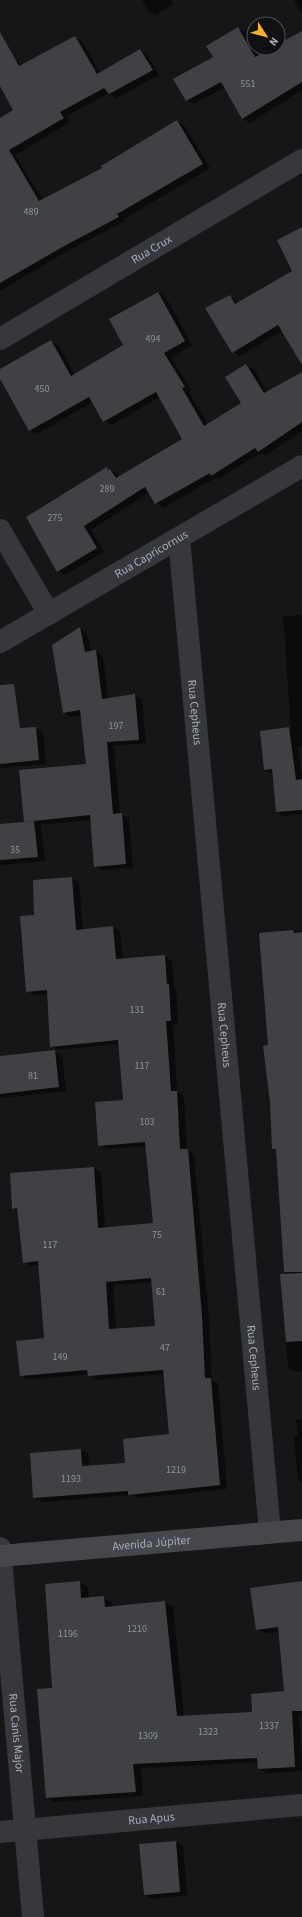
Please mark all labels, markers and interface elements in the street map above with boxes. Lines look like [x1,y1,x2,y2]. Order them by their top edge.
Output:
north arrow [246,16,286,56]
text: N [265,34,282,49]
house number: 551 [241,77,255,91]
house number: 489 [24,205,38,219]
street label: Rua Crux [128,230,176,268]
house number: 494 [146,332,160,346]
house number: 450 [35,382,49,396]
house number: 289 [100,482,114,496]
house number: 275 [48,511,62,525]
street label: Rua Capricornus [111,526,191,582]
street label: Rua Cepheus [184,679,206,746]
house number: 197 [109,719,123,733]
house number: 35 [10,843,20,857]
street label: Rua Cepheus [213,1002,236,1068]
house number: 131 [130,1003,144,1017]
house number: 117 [135,1059,149,1073]
house number: 81 [28,1069,38,1083]
house number: 103 [140,1115,154,1129]
house number: 75 [152,1228,162,1242]
house number: 117 [43,1238,57,1252]
house number: 61 [156,1285,166,1299]
street label: Rua Cepheus [243,1324,265,1391]
house number: 47 [160,1341,170,1355]
house number: 149 [53,1350,67,1364]
house number: 1219 [166,1463,186,1477]
house number: 1193 [61,1472,81,1486]
street label: Avenida Júpiter [112,1531,192,1555]
house number: 1210 [127,1622,147,1636]
house number: 1196 [58,1627,78,1641]
street label: Rua Canis Major [5,1693,29,1775]
house number: 1337 [259,1719,279,1733]
house number: 1323 [198,1725,218,1739]
house number: 1309 [138,1729,158,1743]
street label: Rua Apus [127,1808,175,1829]

